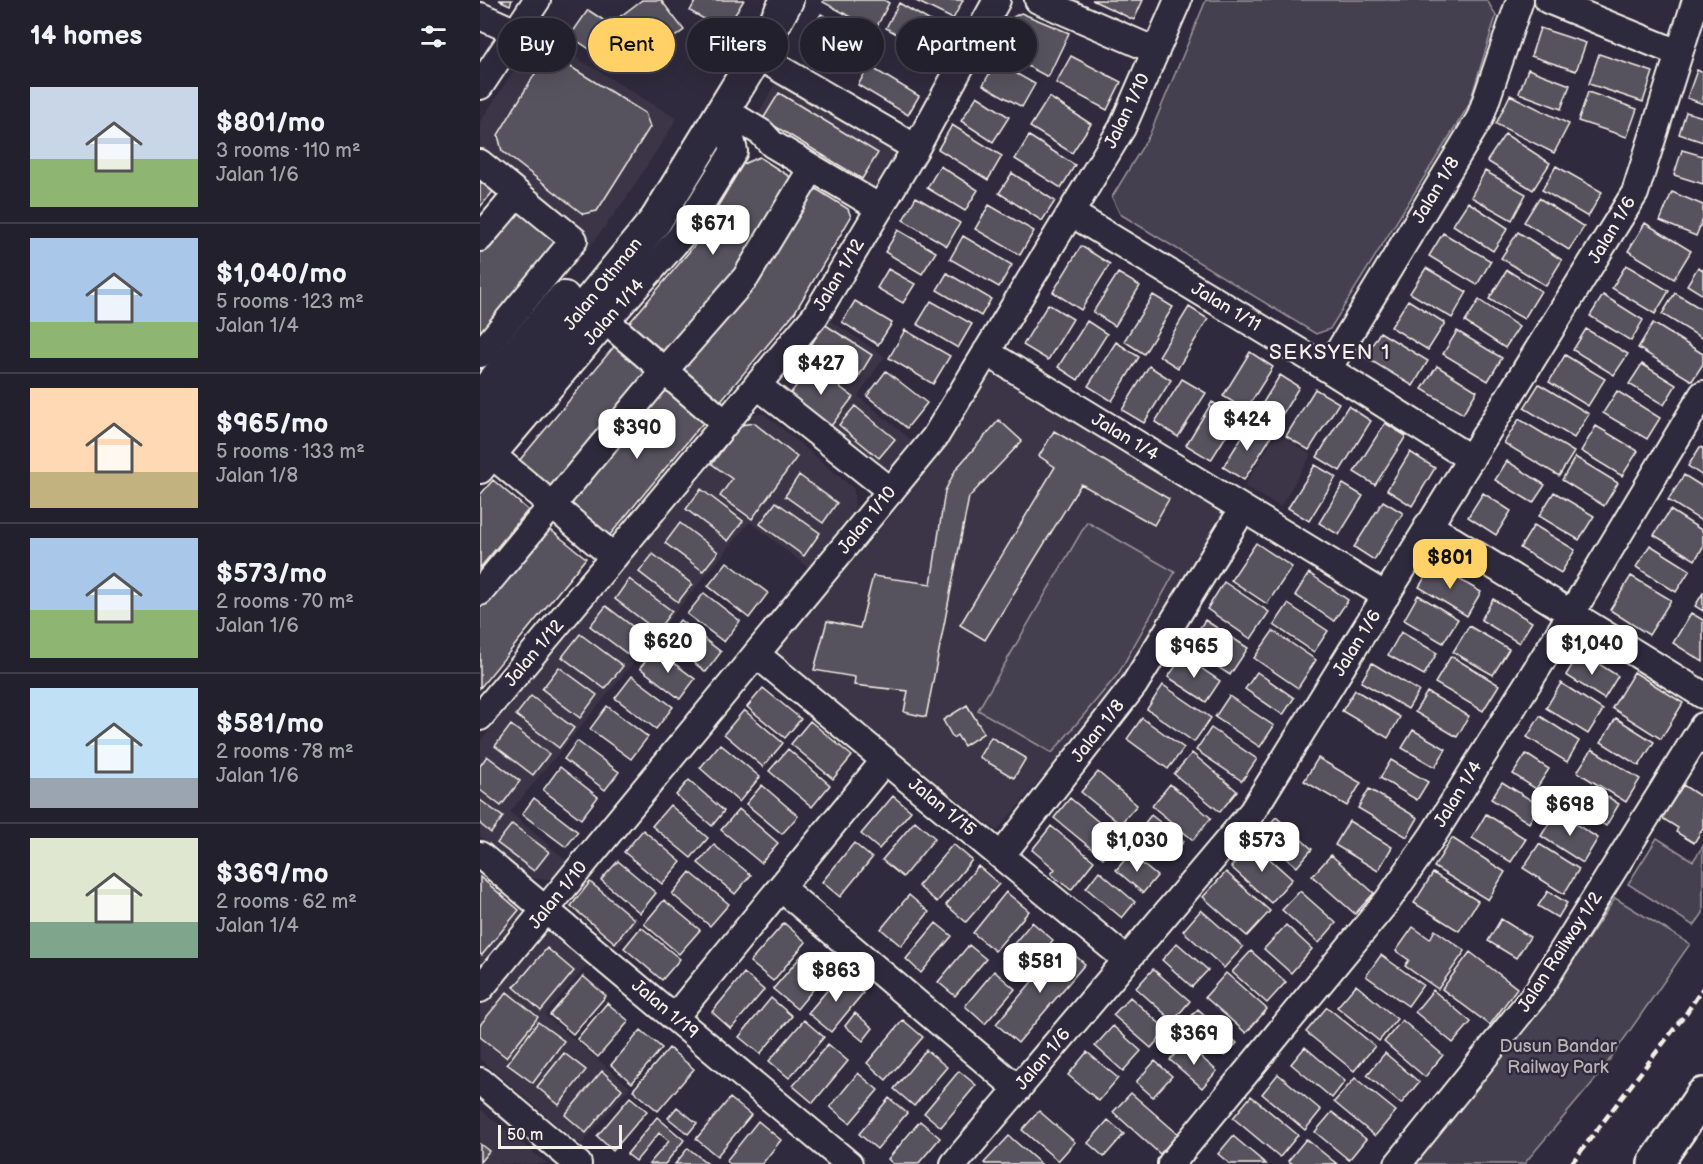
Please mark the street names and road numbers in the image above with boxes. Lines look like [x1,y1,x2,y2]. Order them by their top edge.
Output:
street label: Jalan 1/10 [1100,70,1154,152]
street label: Jalan 1/8 [1408,153,1464,227]
street label: Jalan 1/6 [1584,193,1640,267]
street label: Jalan Othman [559,234,647,334]
street label: Jalan 1/12 [809,235,869,315]
street label: Jalan 1/14 [579,274,649,350]
street label: Jalan 1/11 [1187,278,1265,336]
street label: Jalan 1/4 [1088,409,1162,465]
street label: Jalan 1/10 [833,482,901,558]
street label: Jalan 1/6 [1328,606,1386,680]
street label: Jalan 1/12 [500,615,568,691]
street label: Jalan 1/8 [1067,695,1129,767]
street label: Jalan 1/4 [1429,757,1487,831]
street label: Jalan 1/15 [904,773,980,841]
street label: Jalan 1/10 [524,857,592,933]
street label: Jalan Railway 1/2 [1513,888,1607,1016]
street label: Jalan 1/19 [627,975,703,1043]
street label: Jalan 1/6 [1011,1024,1075,1094]

